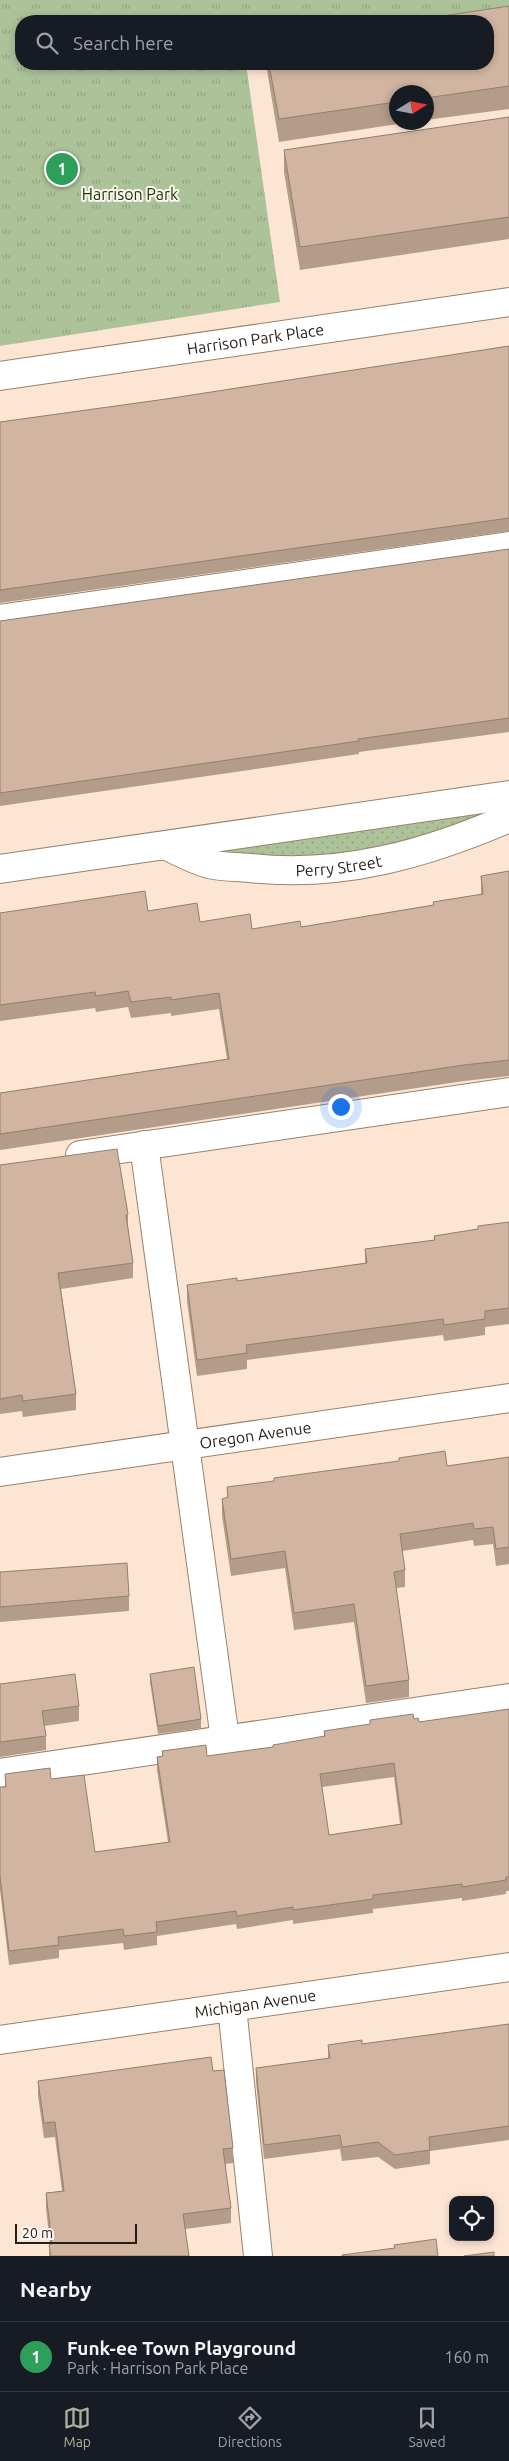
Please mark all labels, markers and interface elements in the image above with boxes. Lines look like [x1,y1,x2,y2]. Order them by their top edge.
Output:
search box [15,15,494,70]
icon: search [33,29,61,57]
text: Search here [73,32,173,54]
north arrow [389,85,434,130]
pin: 1 [46,150,78,188]
park label: Harrison Park [82,185,178,203]
street label: Harrison Park Place [186,320,325,358]
street label: Perry Street [295,851,384,879]
your location [328,1094,354,1120]
street label: Oregon Avenue [198,1418,312,1452]
street label: Michigan Avenue [193,1986,317,2021]
map controls [449,2196,494,2241]
button: locate [449,2196,494,2241]
scale bar [15,2221,138,2244]
text: 20 m [22,2225,53,2241]
text: Nearby [20,2277,91,2301]
text: Funk-ee Town Playground [67,2337,296,2359]
text: 1 [31,2348,41,2366]
text: 160 m [444,2348,489,2366]
text: Park · Harrison Park Place [67,2359,248,2377]
tab: Map [63,2404,91,2450]
tab: Directions [218,2404,282,2450]
tab: Saved [408,2404,446,2450]

